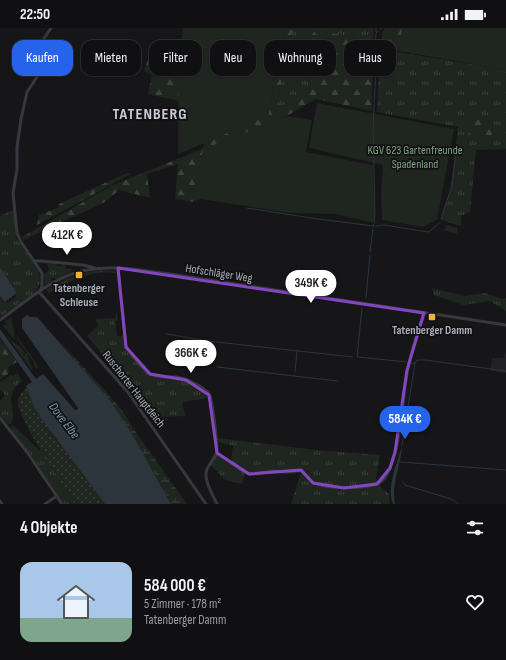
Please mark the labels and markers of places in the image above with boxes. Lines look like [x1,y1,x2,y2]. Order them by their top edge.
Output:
pin: 412K € [34,222,100,256]
marker: Tatenberger Schleuse [74,270,84,280]
pin: 349K € [278,270,344,304]
place label: Tatenberger Schleuse [53,281,105,310]
marker: Tatenberger Damm [427,312,437,322]
place label: Tatenberger Damm [392,323,472,338]
pin: 366K € [158,340,224,374]
pin: 584K € [372,406,438,440]

